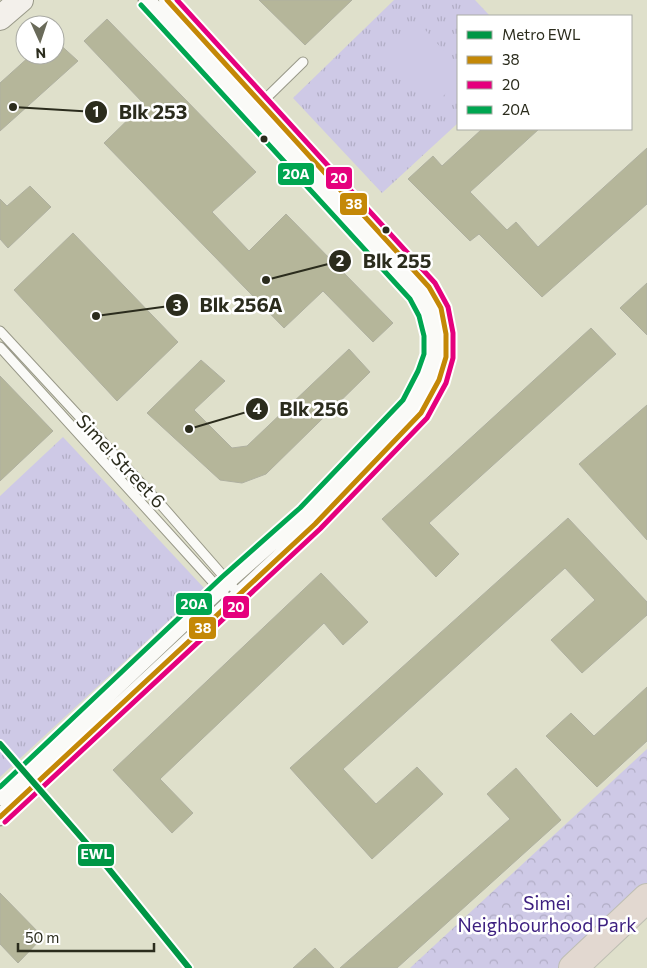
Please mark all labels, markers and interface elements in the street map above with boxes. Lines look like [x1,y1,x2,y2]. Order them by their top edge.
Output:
north arrow [15,15,65,65]
legend [457,15,632,130]
text: Metro EWL [502,25,581,43]
text: N [35,45,46,62]
text: 38 [502,50,520,68]
text: 20 [502,75,520,93]
callout: Blk 253 [84,94,197,129]
text: Blk 253 [119,99,187,123]
text: 20A [502,100,530,118]
text: 1 [93,102,99,120]
unlabelled marker [259,134,269,144]
line badge: 20A [277,162,315,186]
text: 20A [283,165,309,182]
line badge: 20 [325,166,353,190]
text: 20 [330,169,348,186]
line badge: 38 [339,192,368,216]
text: 38 [346,195,363,212]
unlabelled marker [381,225,391,235]
callout: Blk 255 [327,244,441,279]
text: Blk 255 [363,248,431,272]
text: 2 [336,251,344,269]
callout: Blk 256A [165,288,293,323]
text: Blk 256A [199,292,283,316]
text: 3 [173,296,182,314]
callout: Blk 256 [244,391,359,426]
text: Blk 256 [279,396,349,420]
text: 4 [252,399,262,417]
street label: Simei Street 6 [72,409,171,512]
line badge: 20A [175,592,213,616]
text: 20A [181,595,207,612]
line badge: 20 [222,595,250,619]
text: 20 [227,598,245,615]
line badge: 38 [188,616,217,640]
text: 38 [195,619,212,636]
line badge: EWL [77,843,115,867]
text: EWL [80,845,112,862]
park label: Simei Neighbourhood Park [457,891,637,936]
scale bar [18,920,154,952]
text: 50 m [25,928,59,946]

